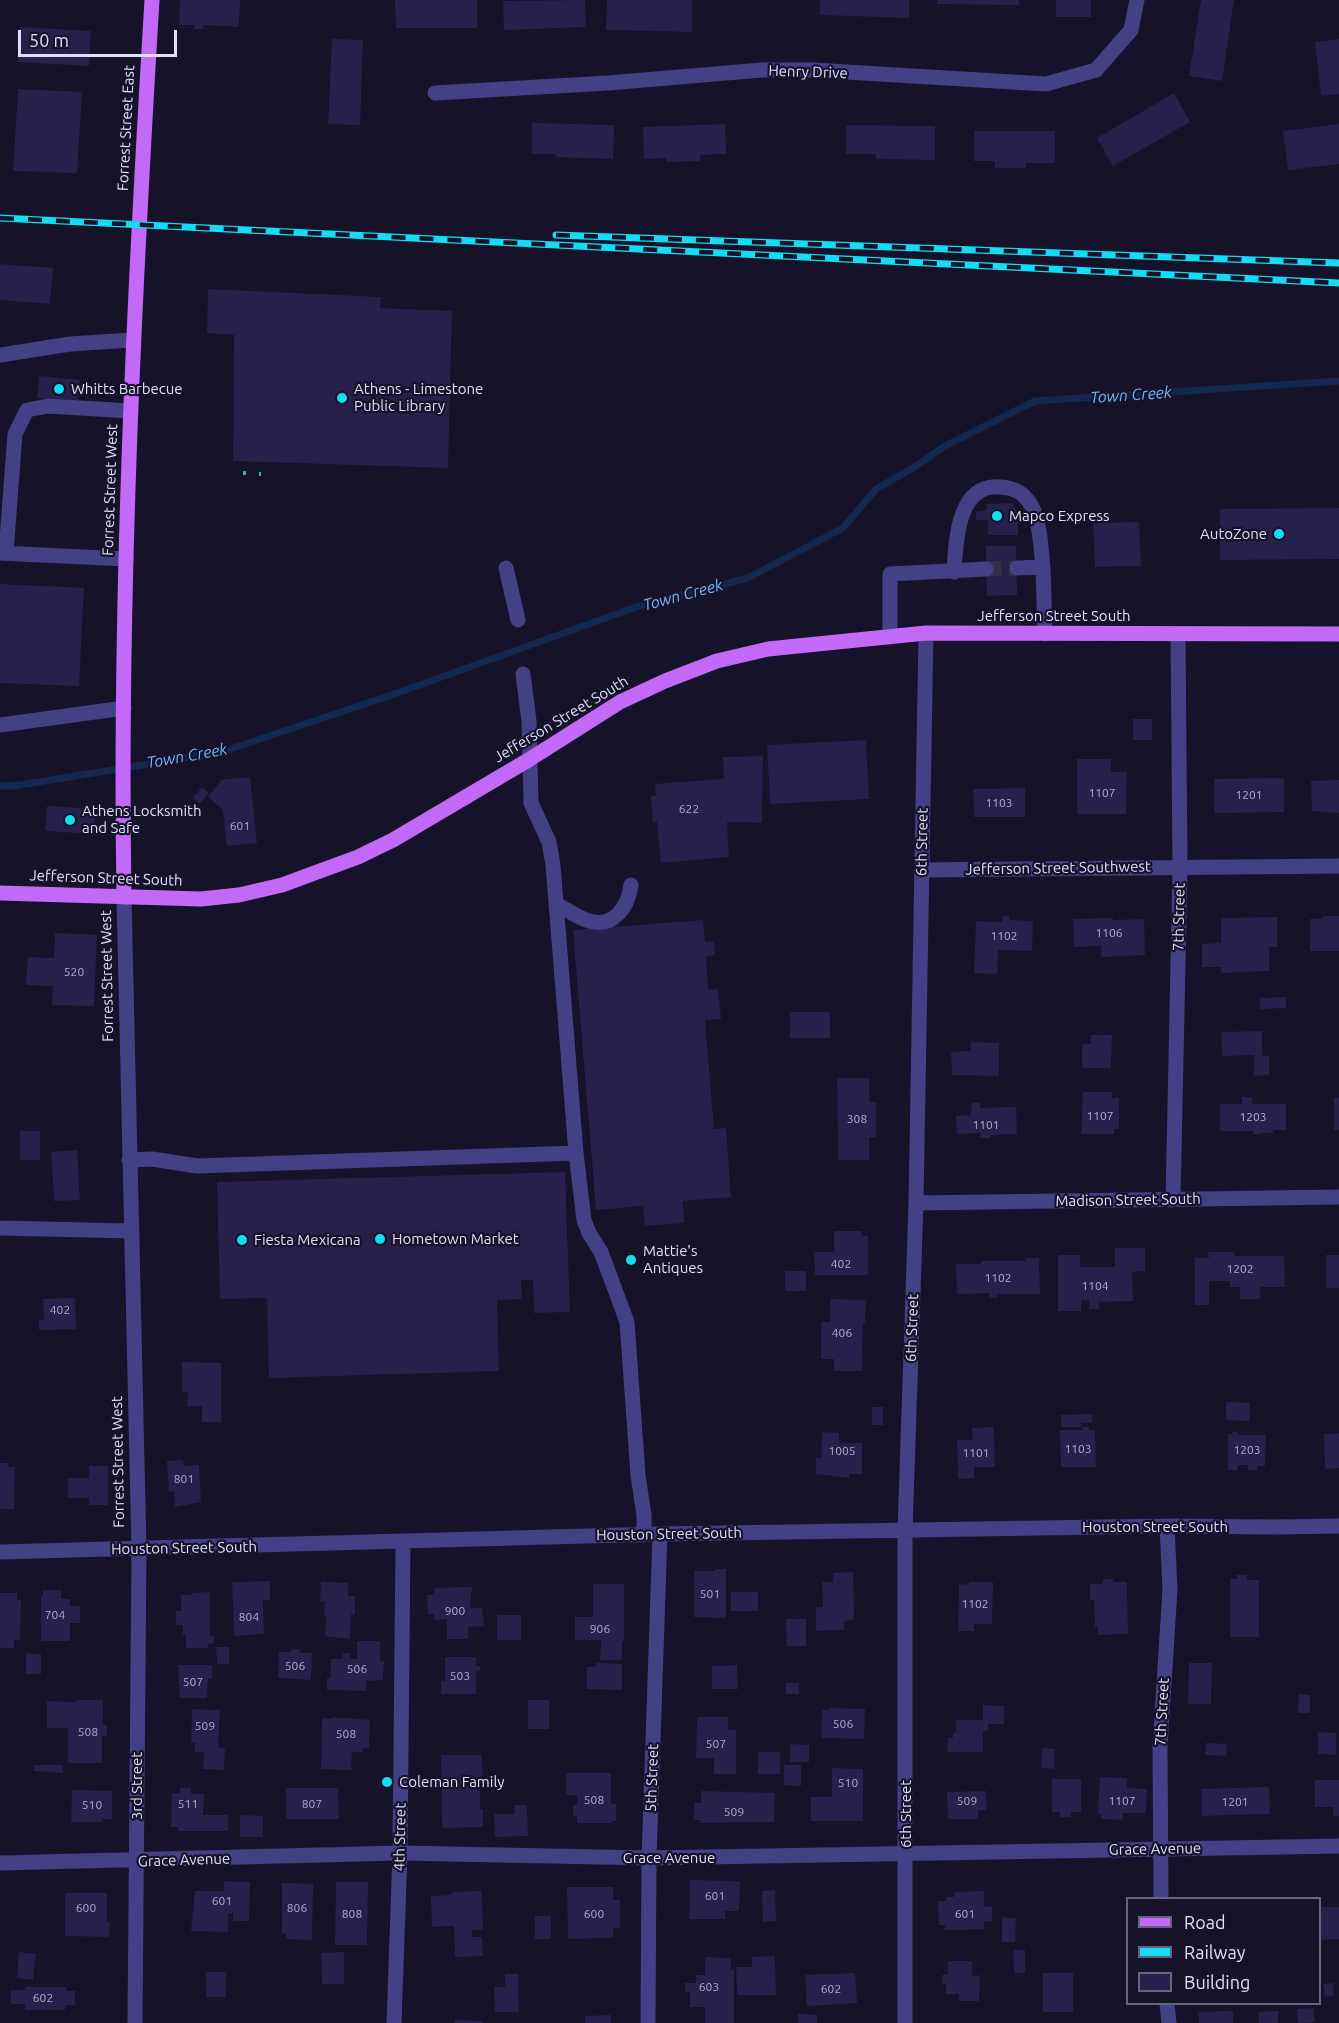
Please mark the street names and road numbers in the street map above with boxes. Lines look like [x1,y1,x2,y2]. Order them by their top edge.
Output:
street label: Henry Drive [768,62,848,82]
street label: Forrest Street East [114,65,138,191]
street label: Forrest Street West [99,424,121,556]
street label: Jefferson Street South [977,607,1131,625]
street label: Jefferson Street South [491,672,631,766]
street label: 6th Street [912,808,932,876]
street label: Jefferson Street Southwest [965,857,1151,879]
street label: Jefferson Street South [29,866,183,890]
street label: 7th Street [1169,883,1189,951]
street label: Forrest Street West [97,910,117,1042]
street label: Madison Street South [1055,1190,1201,1210]
street label: 6th Street [902,1294,922,1362]
street label: Forrest Street West [108,1396,128,1528]
street label: Houston Street South [1082,1518,1228,1536]
street label: Houston Street South [596,1524,742,1544]
street label: Houston Street South [111,1538,257,1558]
street label: 7th Street [1151,1677,1173,1747]
street label: 5th Street [642,1744,662,1812]
street label: 3rd Street [128,1752,146,1820]
street label: 6th Street [897,1780,915,1848]
street label: 4th Street [390,1803,410,1871]
street label: Grace Avenue [1109,1839,1201,1859]
street label: Grace Avenue [137,1849,231,1871]
street label: Grace Avenue [623,1849,715,1867]

